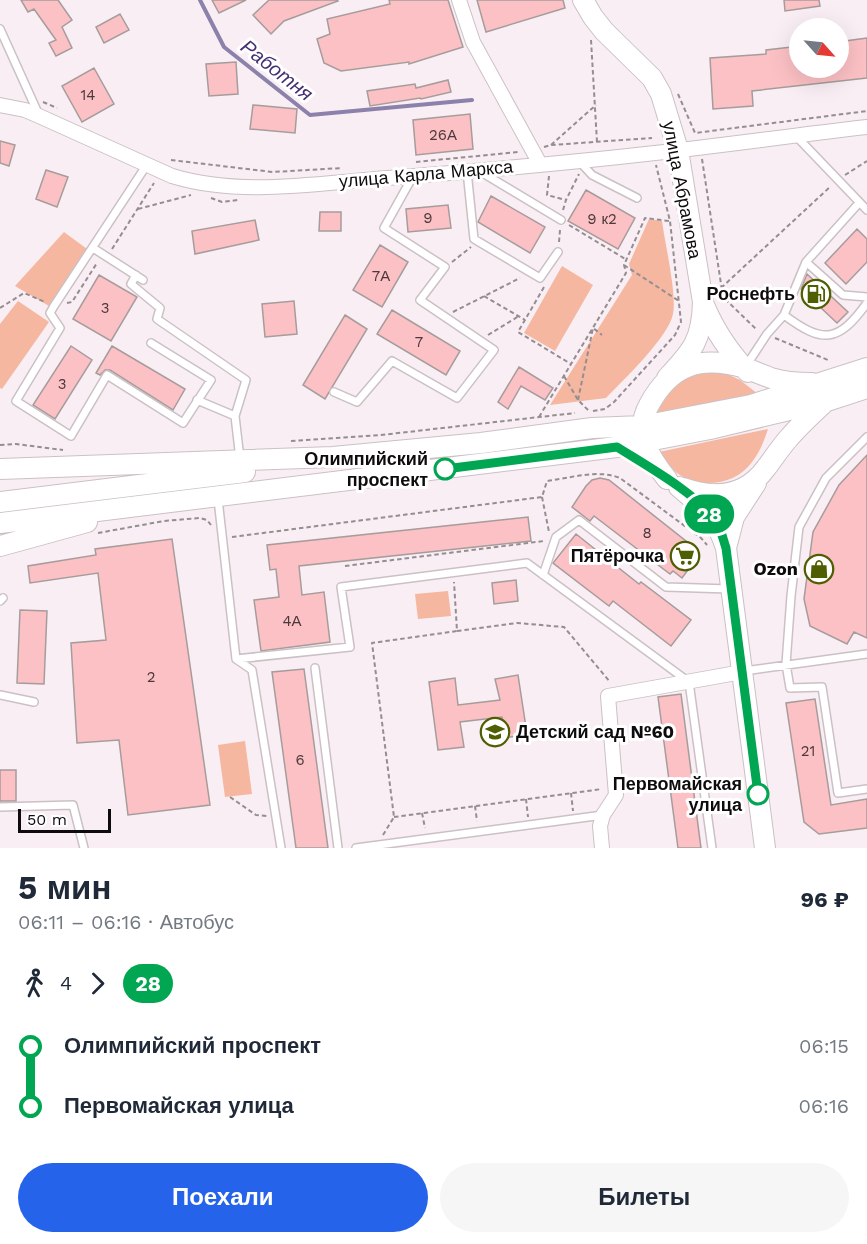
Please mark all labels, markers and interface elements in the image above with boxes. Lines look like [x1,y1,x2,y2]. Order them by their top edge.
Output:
north arrow [789,18,849,78]
map controls [789,18,849,78]
water label: Работня [236,34,318,106]
house number: 14 [80,86,96,104]
street label: улица Абрамова [659,119,706,261]
house number: 26А [429,126,457,144]
street label: улица Карла Маркса [338,155,515,192]
house number: 9 [423,209,433,227]
house number: 9 к2 [587,210,617,228]
house number: 7А [372,267,390,285]
fuel station icon: Роснефть [800,278,832,310]
place label: Роснефть [706,283,795,304]
house number: 3 [101,299,109,317]
house number: 7 [415,333,423,351]
house number: 3 [58,375,66,393]
place label: Олимпийский проспект [304,448,428,490]
marker: Олимпийский проспект [434,458,456,480]
line badge: 28 [682,494,736,534]
text: 28 [696,502,722,527]
house number: 8 [642,524,652,542]
supermarket icon: Пятёрочка [669,540,701,572]
place label: Пятёрочка [571,545,665,566]
shop icon: Ozon [803,553,835,585]
place label: Ozon [754,558,798,579]
house number: 4А [282,612,302,630]
house number: 2 [147,668,155,686]
school or university icon: Детский сад №60 [479,716,511,748]
place label: Детский сад №60 [516,721,674,742]
house number: 21 [801,742,815,760]
house number: 6 [295,751,305,769]
place label: Первомайская улица [613,773,743,815]
marker: Первомайская улица [747,783,769,805]
scale bar [18,806,111,834]
text: 50 m [27,810,67,829]
text: 5 мин [18,868,111,907]
text: 96 ₽ [800,887,849,912]
text: 06:11 – 06:16 · Автобус [18,910,234,934]
icon: walk [18,967,51,1000]
icon: forward [81,967,114,1000]
text: 4 [60,971,72,995]
text: 28 [135,971,161,996]
text: Олимпийский проспект [64,1033,321,1058]
text: 06:15 [799,1034,849,1058]
text: Первомайская улица [64,1093,294,1118]
text: 06:16 [799,1094,849,1118]
button: Поехали [18,1163,428,1232]
button: Билеты [440,1163,849,1232]

